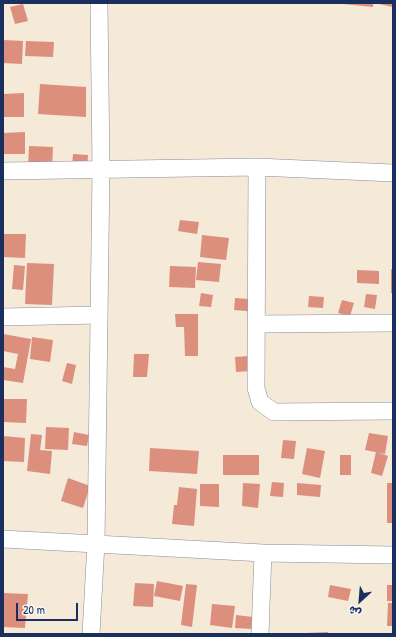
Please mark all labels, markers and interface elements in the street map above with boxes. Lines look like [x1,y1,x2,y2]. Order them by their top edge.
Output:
north arrow [340,581,380,621]
scale bar [18,595,80,621]
text: 20 m [23,601,45,618]
text: ش [346,603,363,621]

